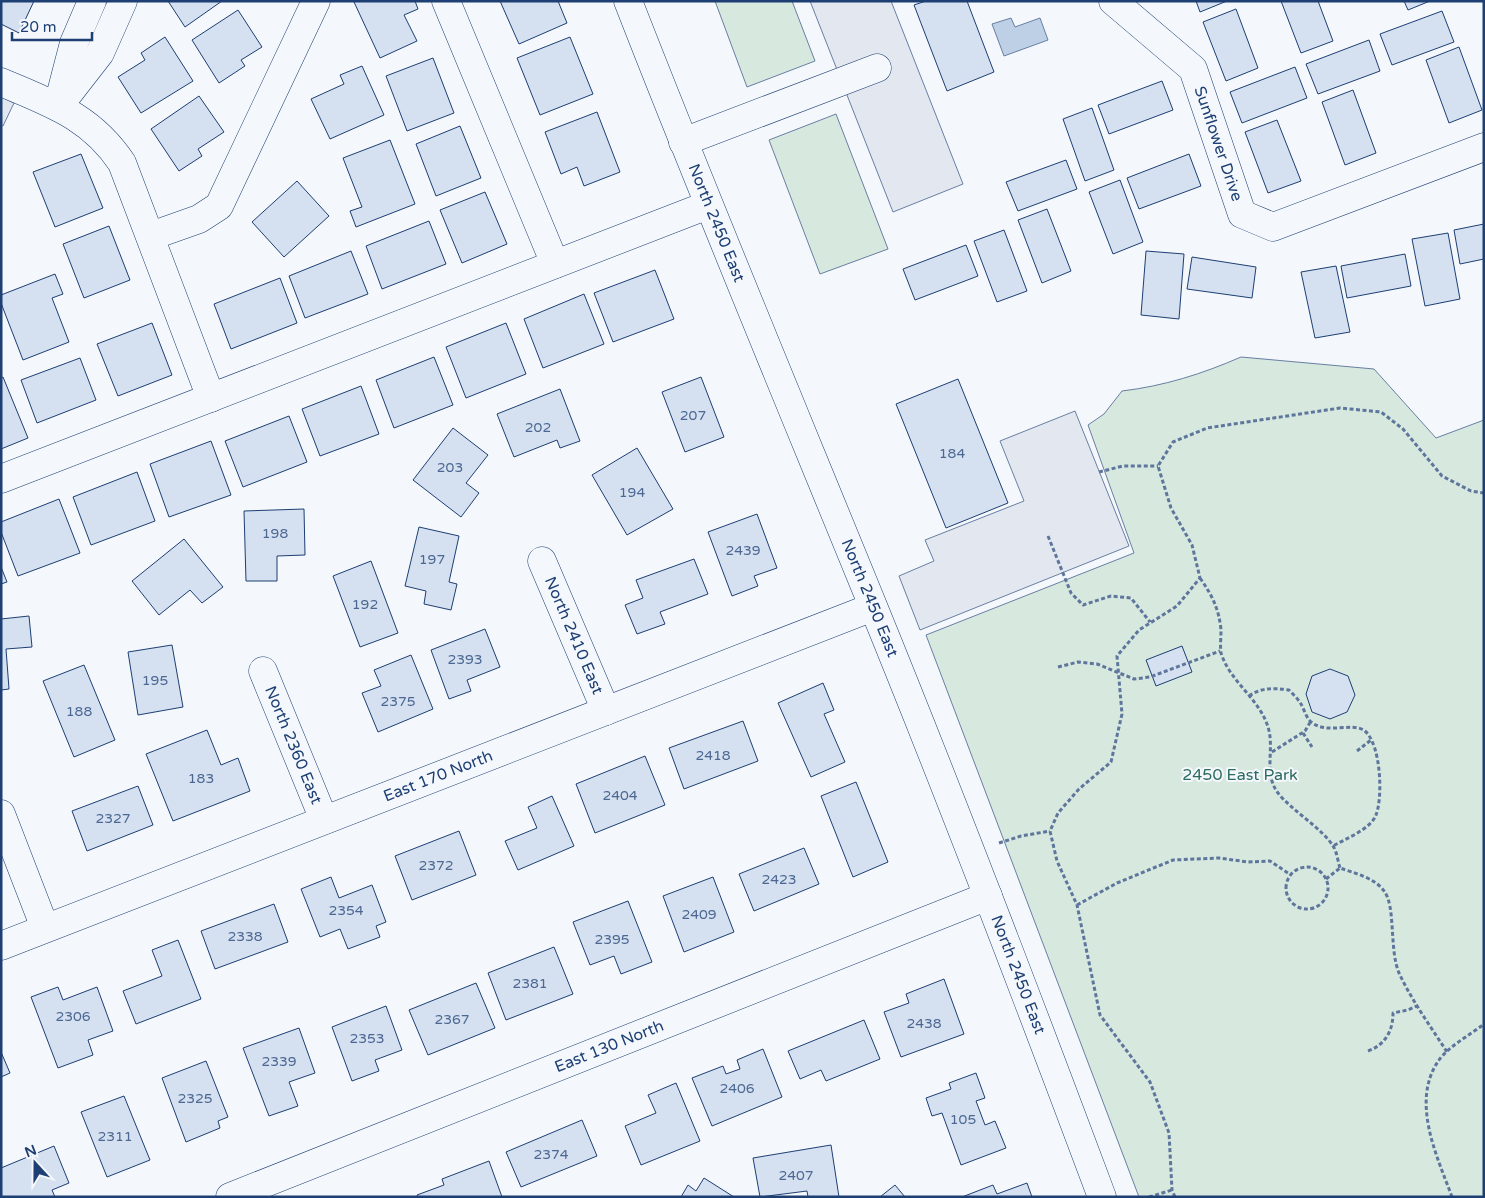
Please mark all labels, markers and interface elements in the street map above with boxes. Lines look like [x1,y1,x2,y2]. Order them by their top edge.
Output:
scale bar [12,10,92,42]
text: 20 m [20,18,57,36]
street label: Sunflower Drive [1190,84,1247,204]
street label: North 2450 East [684,161,749,285]
house number: 207 [680,407,706,424]
house number: 202 [525,419,551,436]
house number: 184 [939,445,965,462]
house number: 203 [437,459,463,476]
house number: 194 [619,484,645,501]
house number: 198 [262,525,288,542]
street label: North 2450 East [837,536,903,660]
house number: 2439 [725,542,761,559]
house number: 197 [419,551,445,568]
street label: North 2410 East [540,574,608,697]
house number: 192 [352,596,378,613]
house number: 2393 [447,651,483,668]
house number: 195 [142,672,168,689]
street label: North 2360 East [260,683,326,807]
house number: 2375 [380,693,416,710]
house number: 188 [66,703,92,720]
street label: East 170 North [381,746,496,806]
house number: 2418 [695,747,731,764]
park label: 2450 East Park [1182,765,1298,785]
house number: 183 [188,770,214,787]
house number: 2404 [602,787,638,804]
house number: 2327 [95,810,131,827]
house number: 2372 [418,857,454,874]
house number: 2423 [761,871,797,888]
house number: 2354 [328,902,364,919]
house number: 2409 [681,906,717,923]
street label: North 2450 East [986,912,1050,1037]
house number: 2338 [227,928,263,945]
house number: 2395 [594,931,630,948]
house number: 2381 [512,975,548,992]
house number: 2306 [55,1008,91,1025]
house number: 2367 [434,1011,470,1028]
house number: 2438 [906,1015,942,1032]
street label: East 130 North [552,1016,667,1077]
house number: 2353 [349,1030,385,1047]
house number: 2339 [261,1053,297,1070]
house number: 2406 [719,1080,755,1097]
house number: 2325 [177,1090,213,1107]
house number: 105 [950,1111,976,1128]
house number: 2311 [97,1128,133,1145]
north arrow [10,1138,60,1188]
text: N [22,1141,39,1161]
house number: 2374 [533,1146,569,1163]
house number: 2407 [778,1167,814,1184]

